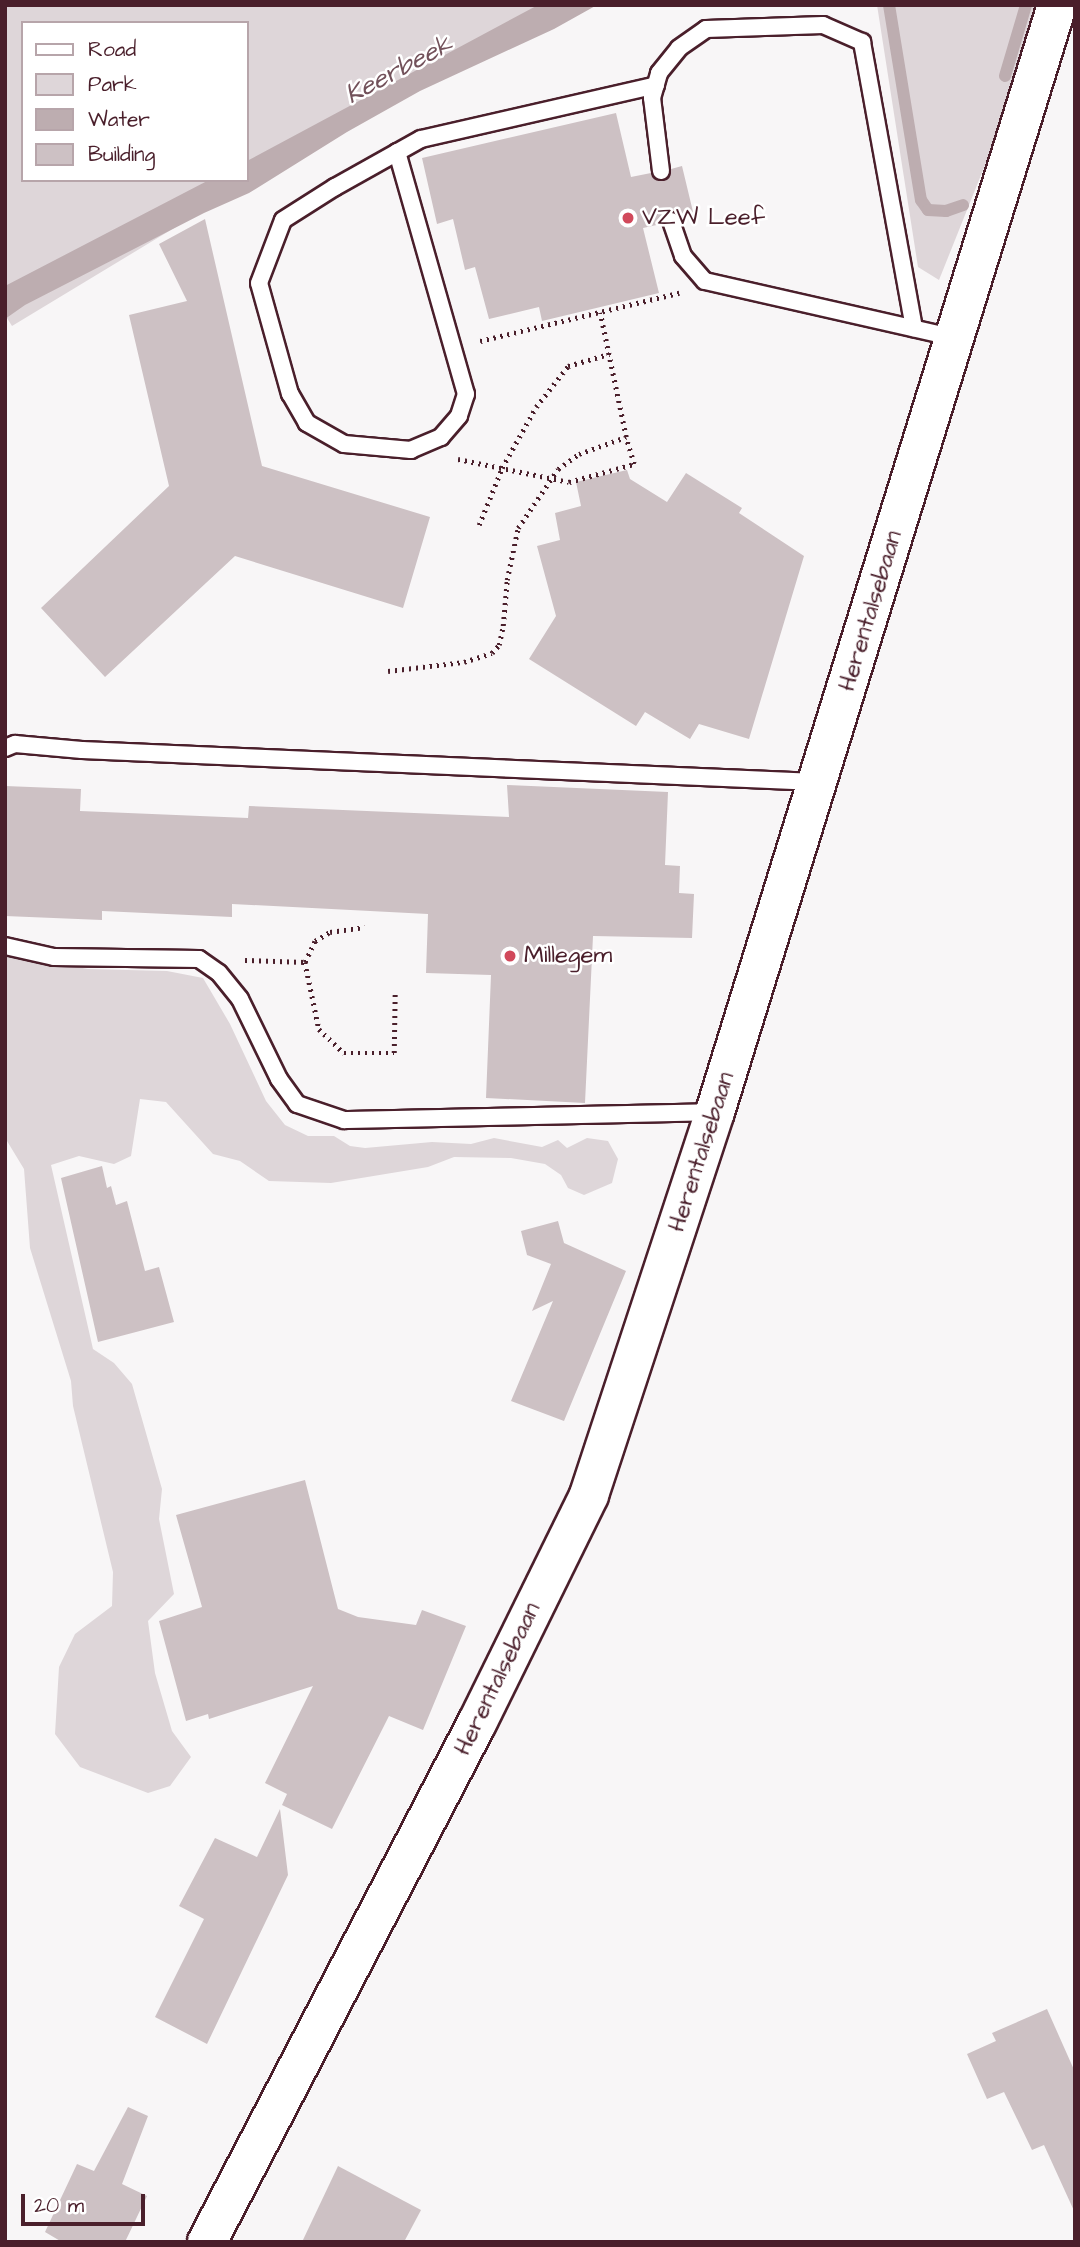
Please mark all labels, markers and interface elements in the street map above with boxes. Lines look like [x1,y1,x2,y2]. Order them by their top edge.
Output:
legend [21,21,248,182]
water label: Keerbeek [340,29,458,111]
text: Road [88,35,136,64]
text: Park [88,70,137,99]
text: Water [88,105,150,134]
text: Building [88,140,155,169]
place label: VZW Leef [642,204,765,232]
marker: VZW Leef [620,210,636,226]
street label: Herentalsebaan [833,527,909,695]
place label: Millegem [524,942,612,970]
marker: Millegem [502,948,518,964]
street label: Herentalsebaan [663,1068,741,1236]
street label: Herentalsebaan [449,1598,547,1760]
scale bar [24,2180,149,2224]
text: 20 m [34,2191,84,2220]

